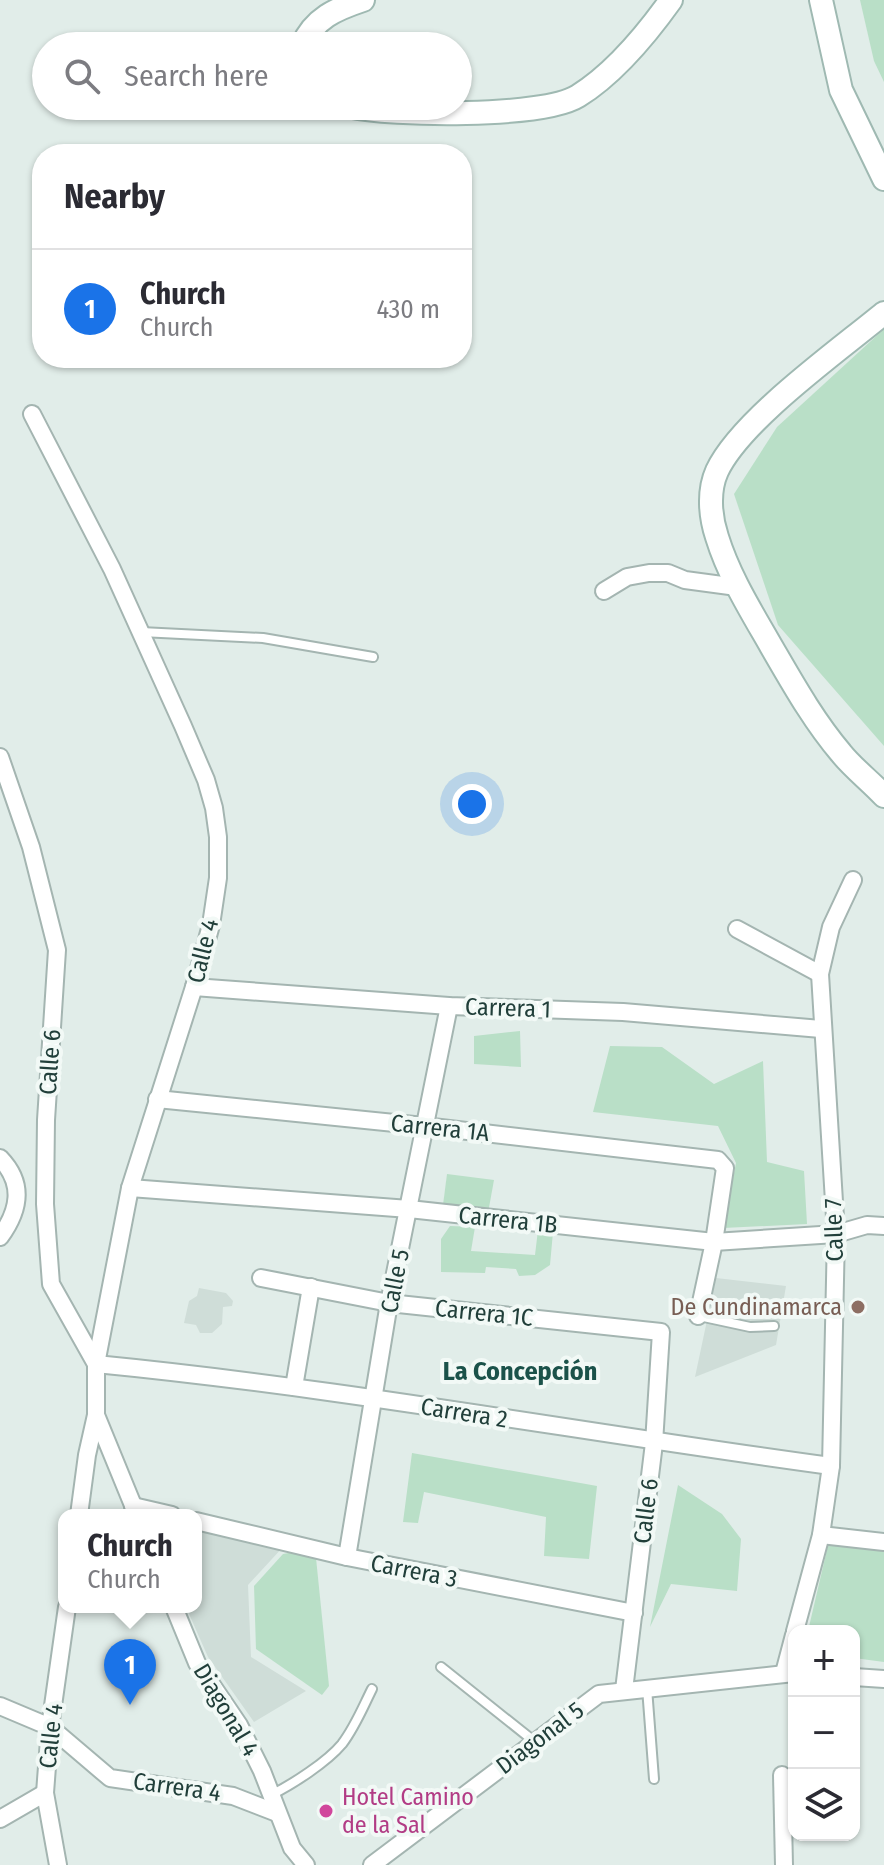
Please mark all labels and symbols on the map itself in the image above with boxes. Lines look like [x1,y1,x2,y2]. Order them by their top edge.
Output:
your location [452,784,492,824]
street label: Calle 4 [182,916,224,986]
street label: Carrera 1 [465,993,551,1023]
street label: Calle 6 [34,1028,66,1096]
street label: Carrera 1A [389,1109,491,1147]
street label: Calle 7 [819,1198,849,1262]
street label: Carrera 1B [457,1201,559,1239]
street label: Calle 5 [375,1247,415,1315]
place label: De Cundinamarca [671,1293,842,1321]
street label: Carrera 1C [434,1294,534,1332]
marker: De Cundinamarca [849,1298,867,1316]
district label: La Concepción [443,1356,597,1387]
street label: Carrera 2 [419,1392,509,1434]
street label: Calle 6 [628,1477,664,1545]
street label: Carrera 3 [368,1549,460,1593]
pin: 1 [104,1639,156,1705]
street label: Diagonal 4 [188,1659,264,1761]
street label: Diagonal 5 [491,1696,589,1780]
street label: Calle 4 [34,1702,68,1770]
street label: Carrera 4 [131,1767,223,1807]
place label: Hotel Camino de la Sal [342,1783,474,1839]
marker: Hotel Camino de la Sal [317,1802,335,1820]

